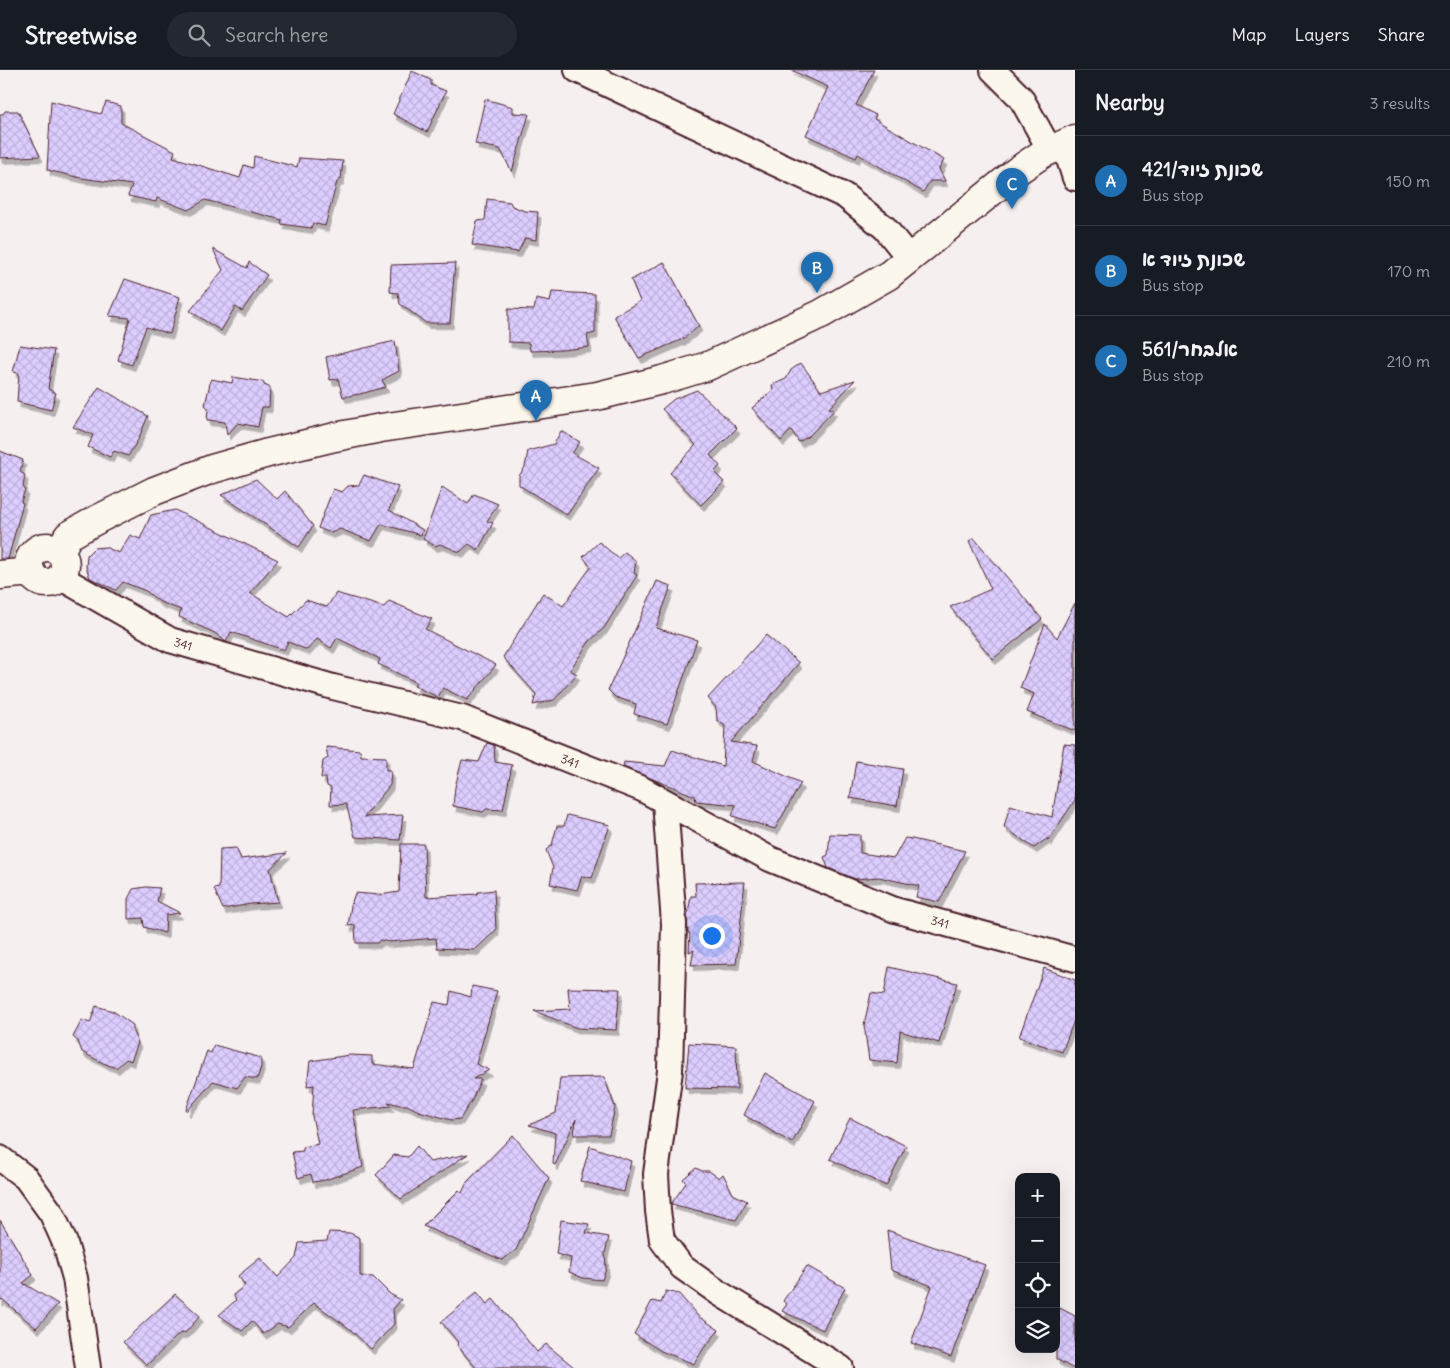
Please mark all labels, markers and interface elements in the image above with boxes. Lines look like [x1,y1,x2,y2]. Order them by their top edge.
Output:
search box [167,12,517,57]
text: Streetwise [25,20,137,50]
icon: search [185,21,213,49]
text: Search here [225,23,328,47]
text: Map [1231,23,1266,46]
text: Layers [1294,23,1350,46]
text: Share [1378,23,1425,46]
text: Nearby [1095,89,1165,116]
text: 3 results [1370,93,1430,113]
text: שכונת זיוד/421 [1142,157,1263,181]
pin: C [996,168,1028,209]
text: A [1106,171,1116,191]
text: 150 m [1386,171,1430,191]
text: Bus stop [1142,185,1204,205]
text: שכונת זיוד א [1142,247,1245,271]
pin: B [801,252,833,293]
text: B [1106,261,1116,281]
text: 170 m [1387,261,1430,281]
text: Bus stop [1142,275,1204,295]
text: אלבחר/561 [1142,337,1238,361]
text: C [1106,351,1116,371]
text: 210 m [1387,351,1430,371]
text: Bus stop [1142,365,1204,385]
pin: A [520,380,552,421]
street label: 341 [172,634,194,654]
street label: 341 [559,751,581,771]
street label: 341 [929,912,951,932]
your location [699,923,725,949]
map controls [1015,1173,1060,1353]
button: + [1015,1173,1060,1218]
button: − [1015,1218,1060,1263]
button: locate [1015,1263,1060,1308]
button: layers [1015,1308,1060,1353]

